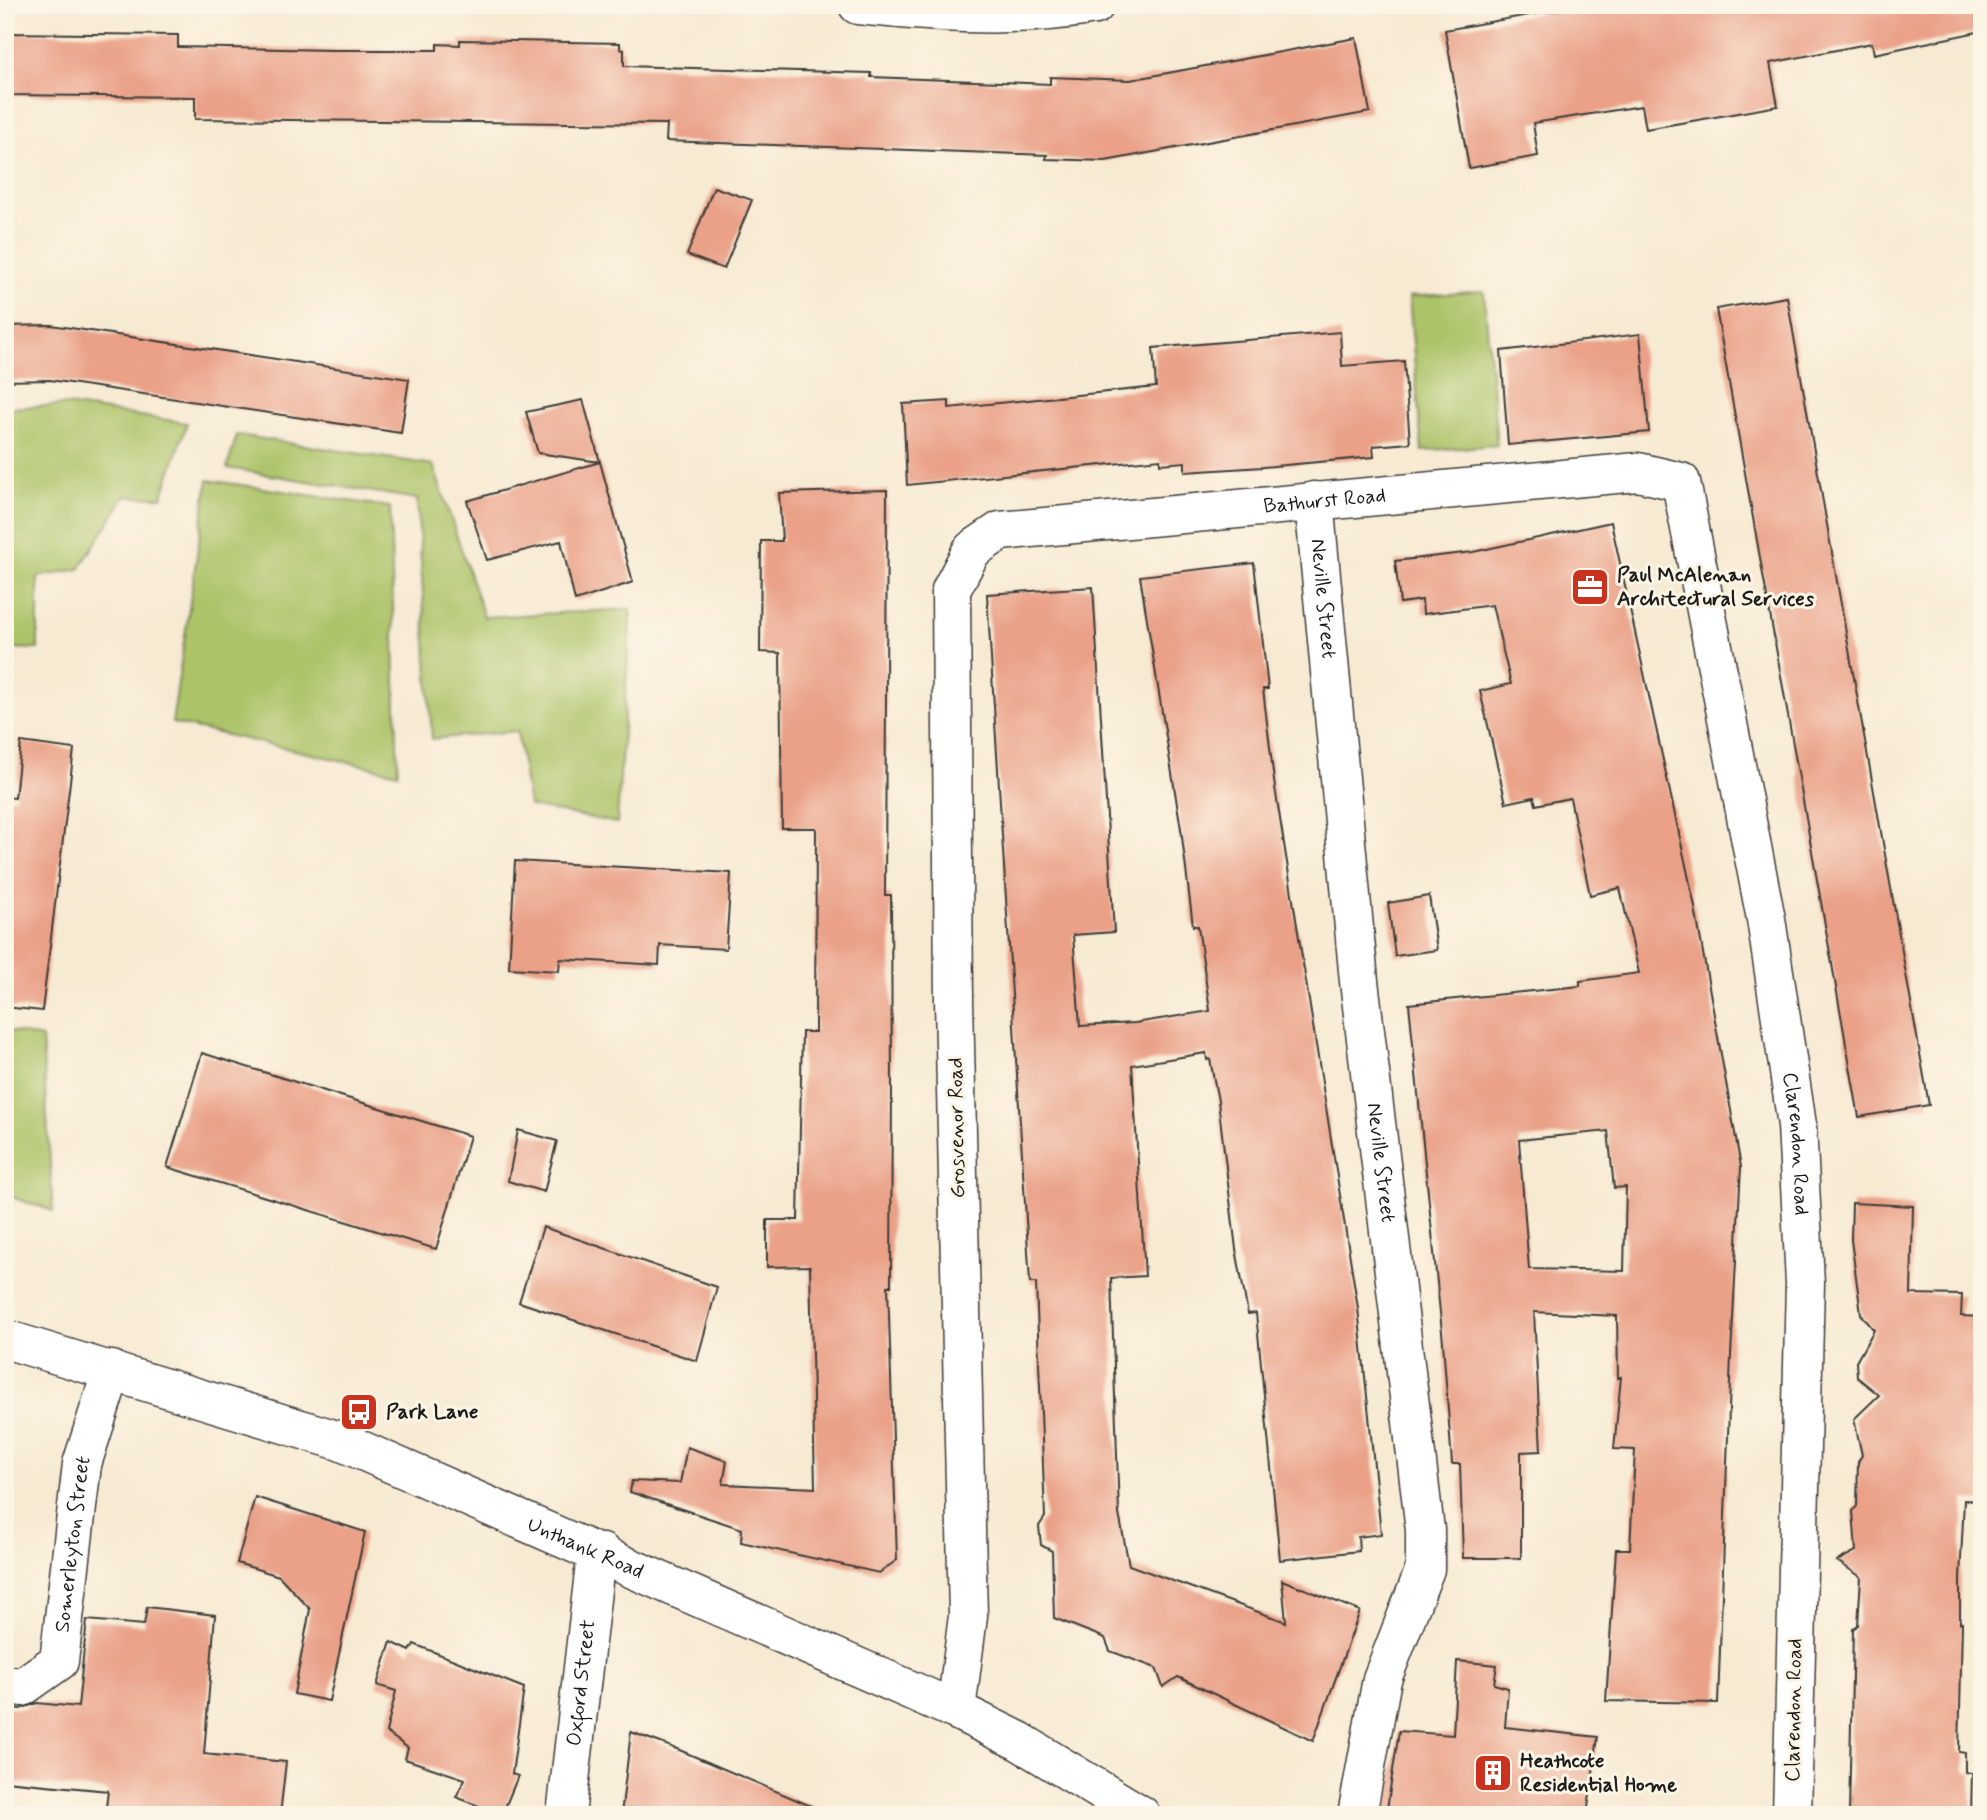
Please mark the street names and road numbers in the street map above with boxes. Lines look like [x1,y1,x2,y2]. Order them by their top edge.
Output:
street label: Bathurst Road [1262,481,1387,521]
street label: Neville Street [1304,537,1343,660]
street label: Grosvenor Road [942,1057,972,1199]
street label: Clarendon Road [1775,1070,1816,1216]
street label: Neville Street [1360,1101,1402,1224]
street label: Somerleyton Street [48,1452,98,1634]
street label: Unthank Road [523,1510,648,1586]
street label: Oxford Street [560,1618,603,1748]
street label: Clarendon Road [1779,1638,1809,1782]

